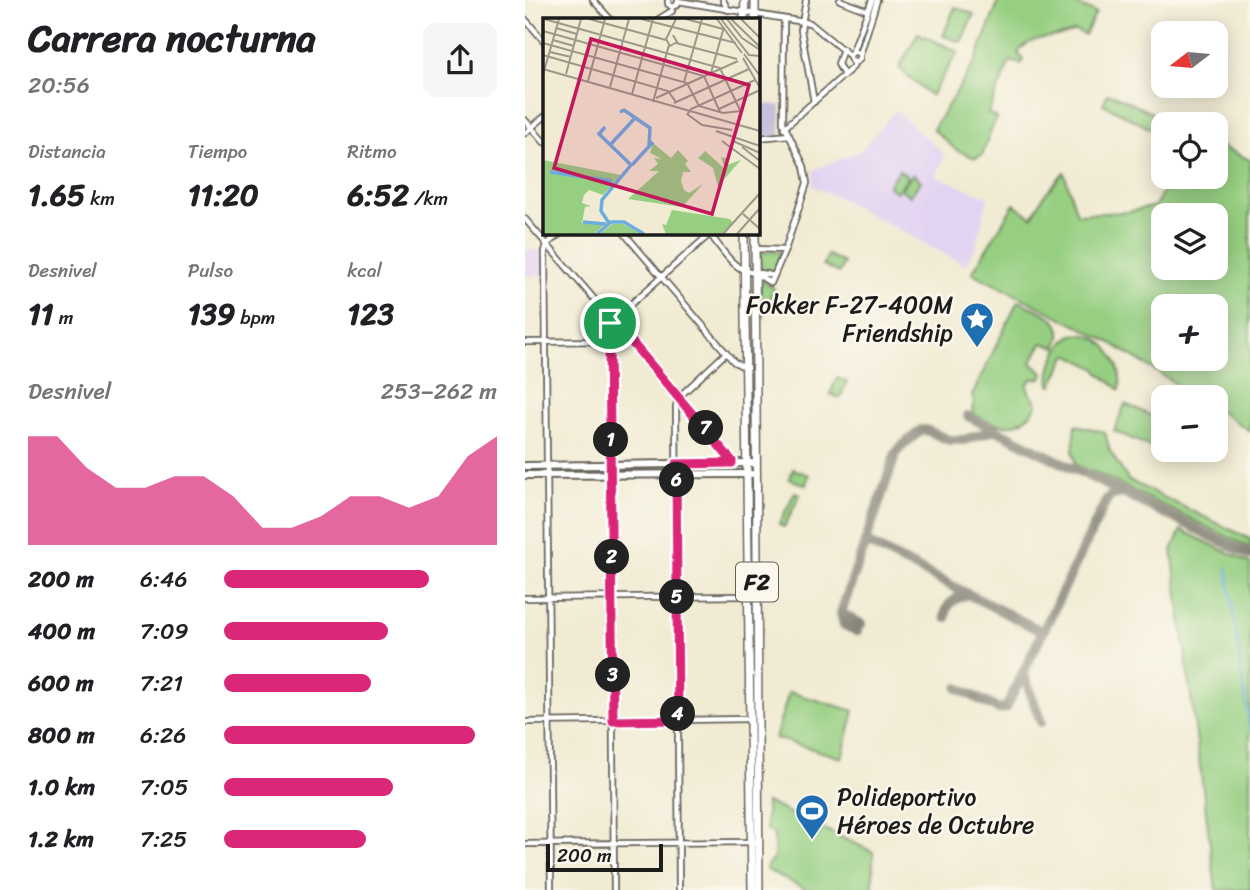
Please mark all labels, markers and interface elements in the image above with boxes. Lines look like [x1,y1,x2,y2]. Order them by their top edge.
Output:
text: Carrera nocturna [28,5,316,72]
inset map [543,18,759,234]
north arrow [1151,21,1229,98]
map controls [1151,21,1228,462]
button: share [423,23,497,97]
text: 20:56 [28,65,90,106]
button: locate [1151,112,1228,189]
text: Distancia [28,135,106,168]
text: Tiempo [188,135,247,168]
text: Ritmo [347,135,397,168]
text: 1.65 [28,168,85,222]
text: 11:20 [188,168,259,222]
text: 6:52 [347,168,409,222]
text: km [85,182,115,215]
text: /km [409,182,448,215]
button: layers [1151,203,1228,280]
text: Desnivel [28,254,97,287]
text: Pulso [188,254,233,287]
text: kcal [347,254,382,287]
place label: Fokker F-27-400M Friendship [746,284,953,354]
text: 11 [28,287,54,341]
text: 139 [188,287,235,341]
text: 123 [347,287,394,341]
pin [580,293,640,353]
button: + [1151,294,1228,371]
place icon: Fokker F-27-400M Friendship [958,300,996,349]
text: m [54,301,73,334]
text: bpm [235,301,275,334]
icon: arrive [591,304,629,342]
text: Desnivel [28,371,111,412]
text: 253–262 m [381,371,497,412]
button: − [1151,385,1228,462]
pin: 7 [689,410,723,446]
text: 7 [700,411,711,444]
pin: 1 [593,422,629,458]
text: 1 [606,423,615,456]
pin: 6 [659,462,695,498]
text: 6 [671,463,682,496]
pin: 2 [595,540,629,574]
text: 2 [606,540,617,573]
text: 200 m [28,559,94,600]
text: 6:46 [140,559,187,600]
road number: F2 [736,562,778,602]
pin: 5 [659,580,695,614]
text: 5 [671,580,682,613]
text: 400 m [28,611,95,652]
text: 7:09 [140,611,189,652]
pin: 3 [595,658,631,692]
text: 3 [607,658,618,691]
text: 600 m [28,663,94,704]
text: 7:21 [140,663,183,704]
pin: 4 [661,696,695,732]
text: 4 [672,697,683,730]
text: 800 m [28,715,95,756]
text: 6:26 [140,715,186,756]
text: 1.0 km [28,767,95,808]
text: 7:05 [140,767,189,808]
place label: Polideportivo Héroes de Octubre [837,776,1034,846]
sports icon: Polideportivo Héroes de Octubre [793,792,831,841]
text: 1.2 km [28,819,94,860]
text: 7:25 [140,819,187,860]
text: 200 m [557,839,612,872]
scale bar [546,841,663,873]

